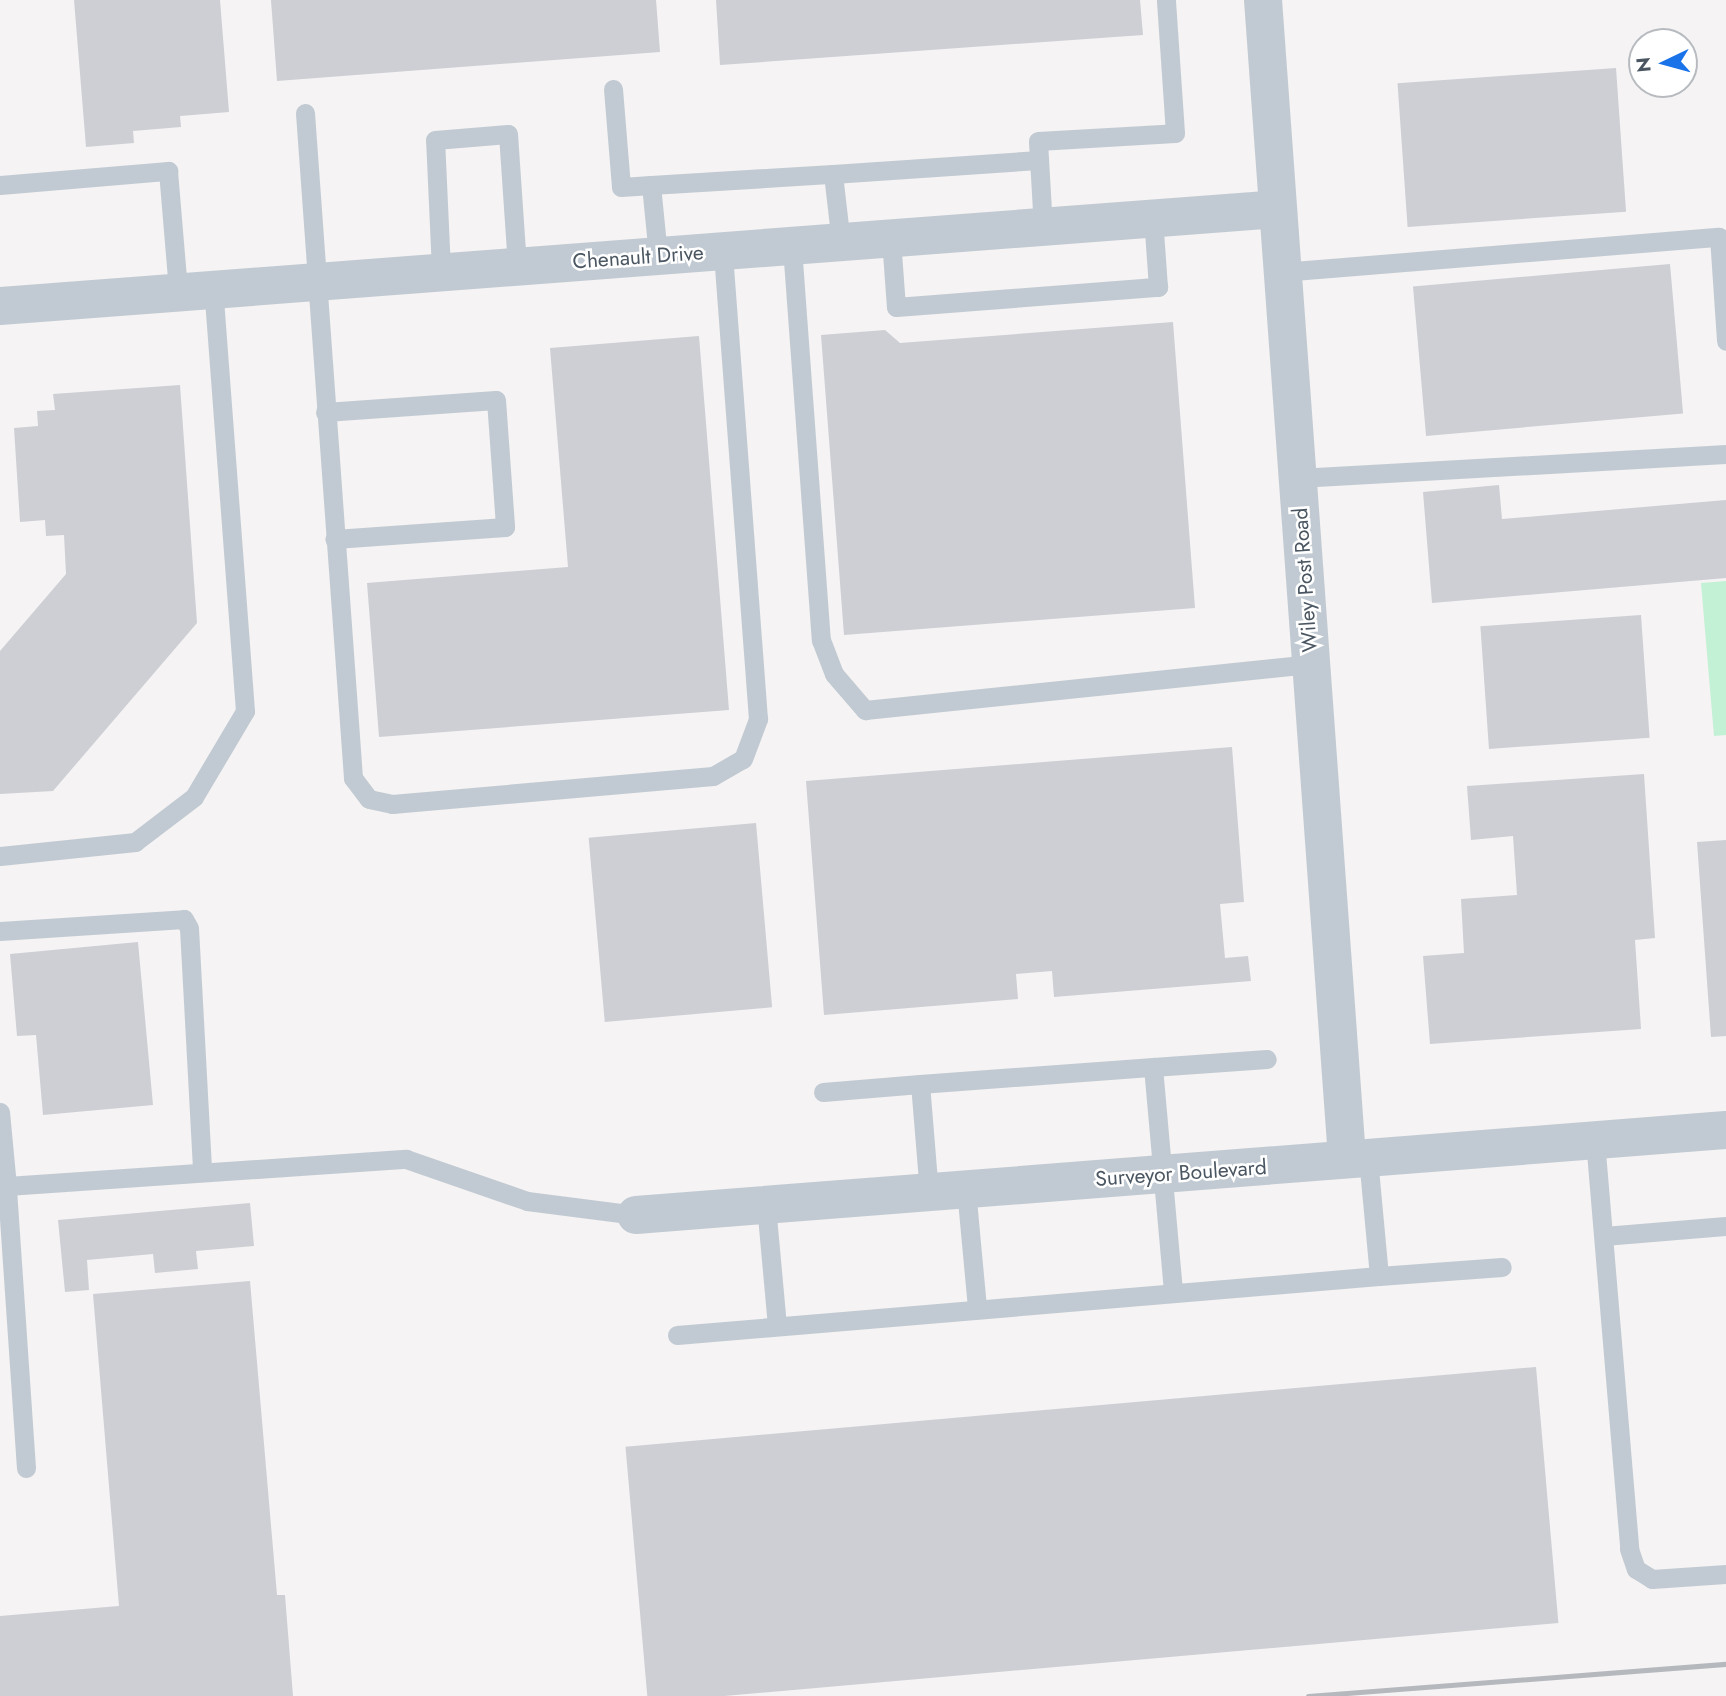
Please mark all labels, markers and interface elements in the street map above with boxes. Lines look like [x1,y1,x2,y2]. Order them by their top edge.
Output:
north arrow [1628,28,1698,98]
text: N [1629,56,1658,73]
street label: Chenault Drive [572,240,704,274]
street label: Wiley Post Road [1287,507,1323,653]
street label: Surveyor Boulevard [1094,1154,1268,1192]

